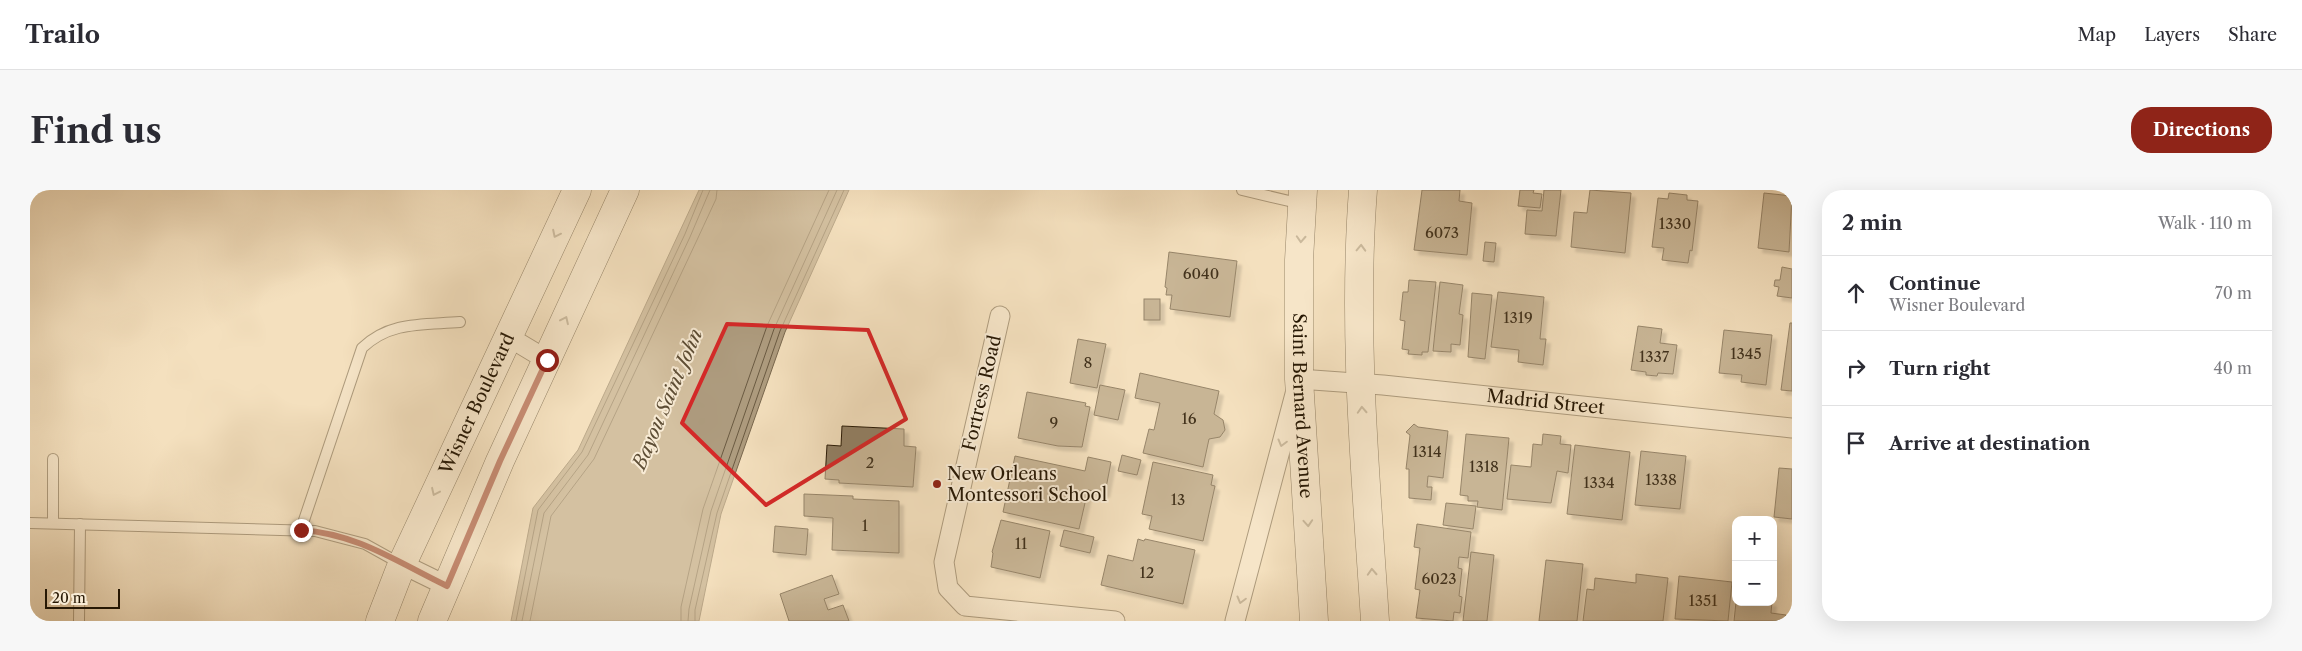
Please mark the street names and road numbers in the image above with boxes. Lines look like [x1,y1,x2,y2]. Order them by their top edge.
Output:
street label: Saint Bernard Avenue [1288,313,1317,499]
street label: Wisner Boulevard [434,330,519,479]
street label: Fortress Road [958,333,1006,453]
street label: Madrid Street [1486,385,1606,419]

